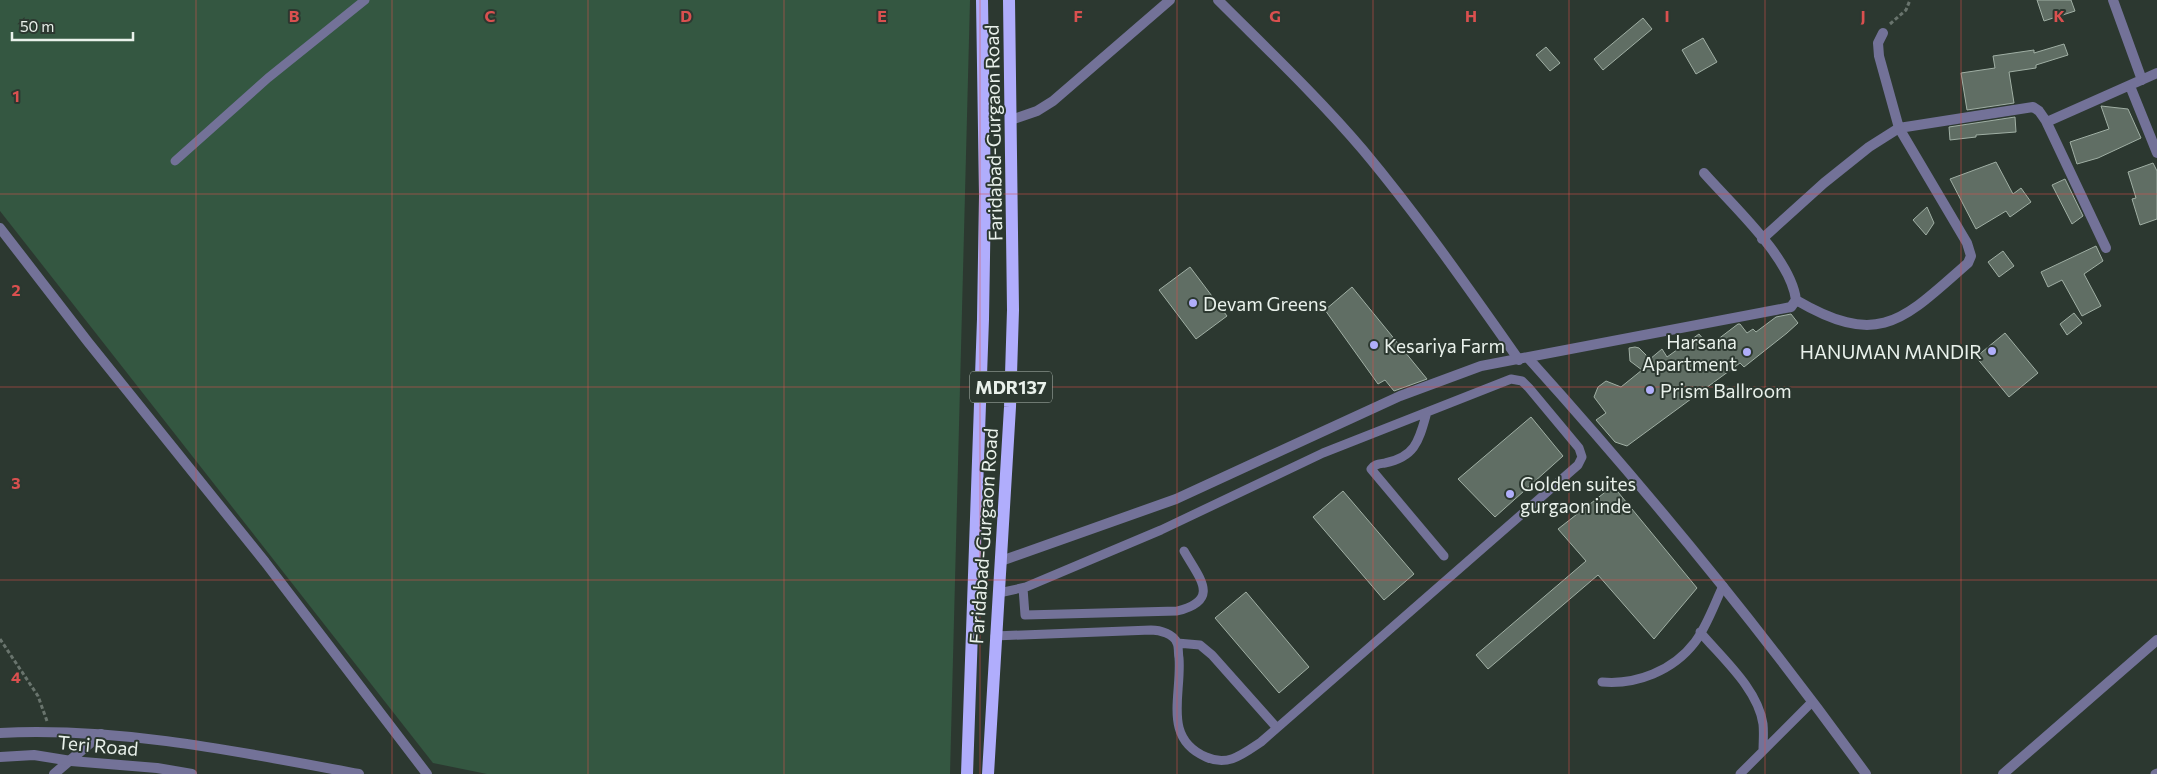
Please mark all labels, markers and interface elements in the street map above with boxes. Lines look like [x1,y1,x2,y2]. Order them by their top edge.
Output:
text: B [289,6,300,25]
text: C [485,6,496,25]
text: D [680,6,692,25]
text: E [877,6,887,25]
text: F [1073,6,1083,25]
text: G [1269,6,1281,25]
text: H [1465,6,1477,25]
text: I [1664,6,1670,25]
text: J [1860,6,1866,25]
text: K [2053,6,2065,25]
scale bar [12,10,134,42]
text: 50 m [20,17,54,35]
street label: Faridabad-Gurgaon Road [980,25,1006,241]
text: 1 [12,86,20,105]
text: 2 [11,280,21,299]
place label: Devam Greens [1203,292,1327,315]
marker: Devam Greens [1187,297,1199,309]
place label: Harsana Apartment [1642,330,1737,375]
place label: Kesariya Farm [1384,334,1505,357]
marker: Kesariya Farm [1368,339,1380,351]
place label: HANUMAN MANDIR [1800,340,1982,363]
marker: HANUMAN MANDIR [1986,345,1998,357]
marker: Harsana Apartment [1741,346,1753,358]
road number: MDR137 [970,372,1052,402]
place label: Prism Ballroom [1660,379,1792,402]
marker: Prism Ballroom [1644,384,1656,396]
street label: Faridabad-Gurgaon Road [964,427,1002,645]
place label: Golden suites gurgaon inde [1520,472,1636,517]
text: 3 [11,473,21,492]
marker: Golden suites gurgaon inde [1504,488,1516,500]
text: 4 [11,667,21,686]
street label: Teri Road [57,730,139,760]

